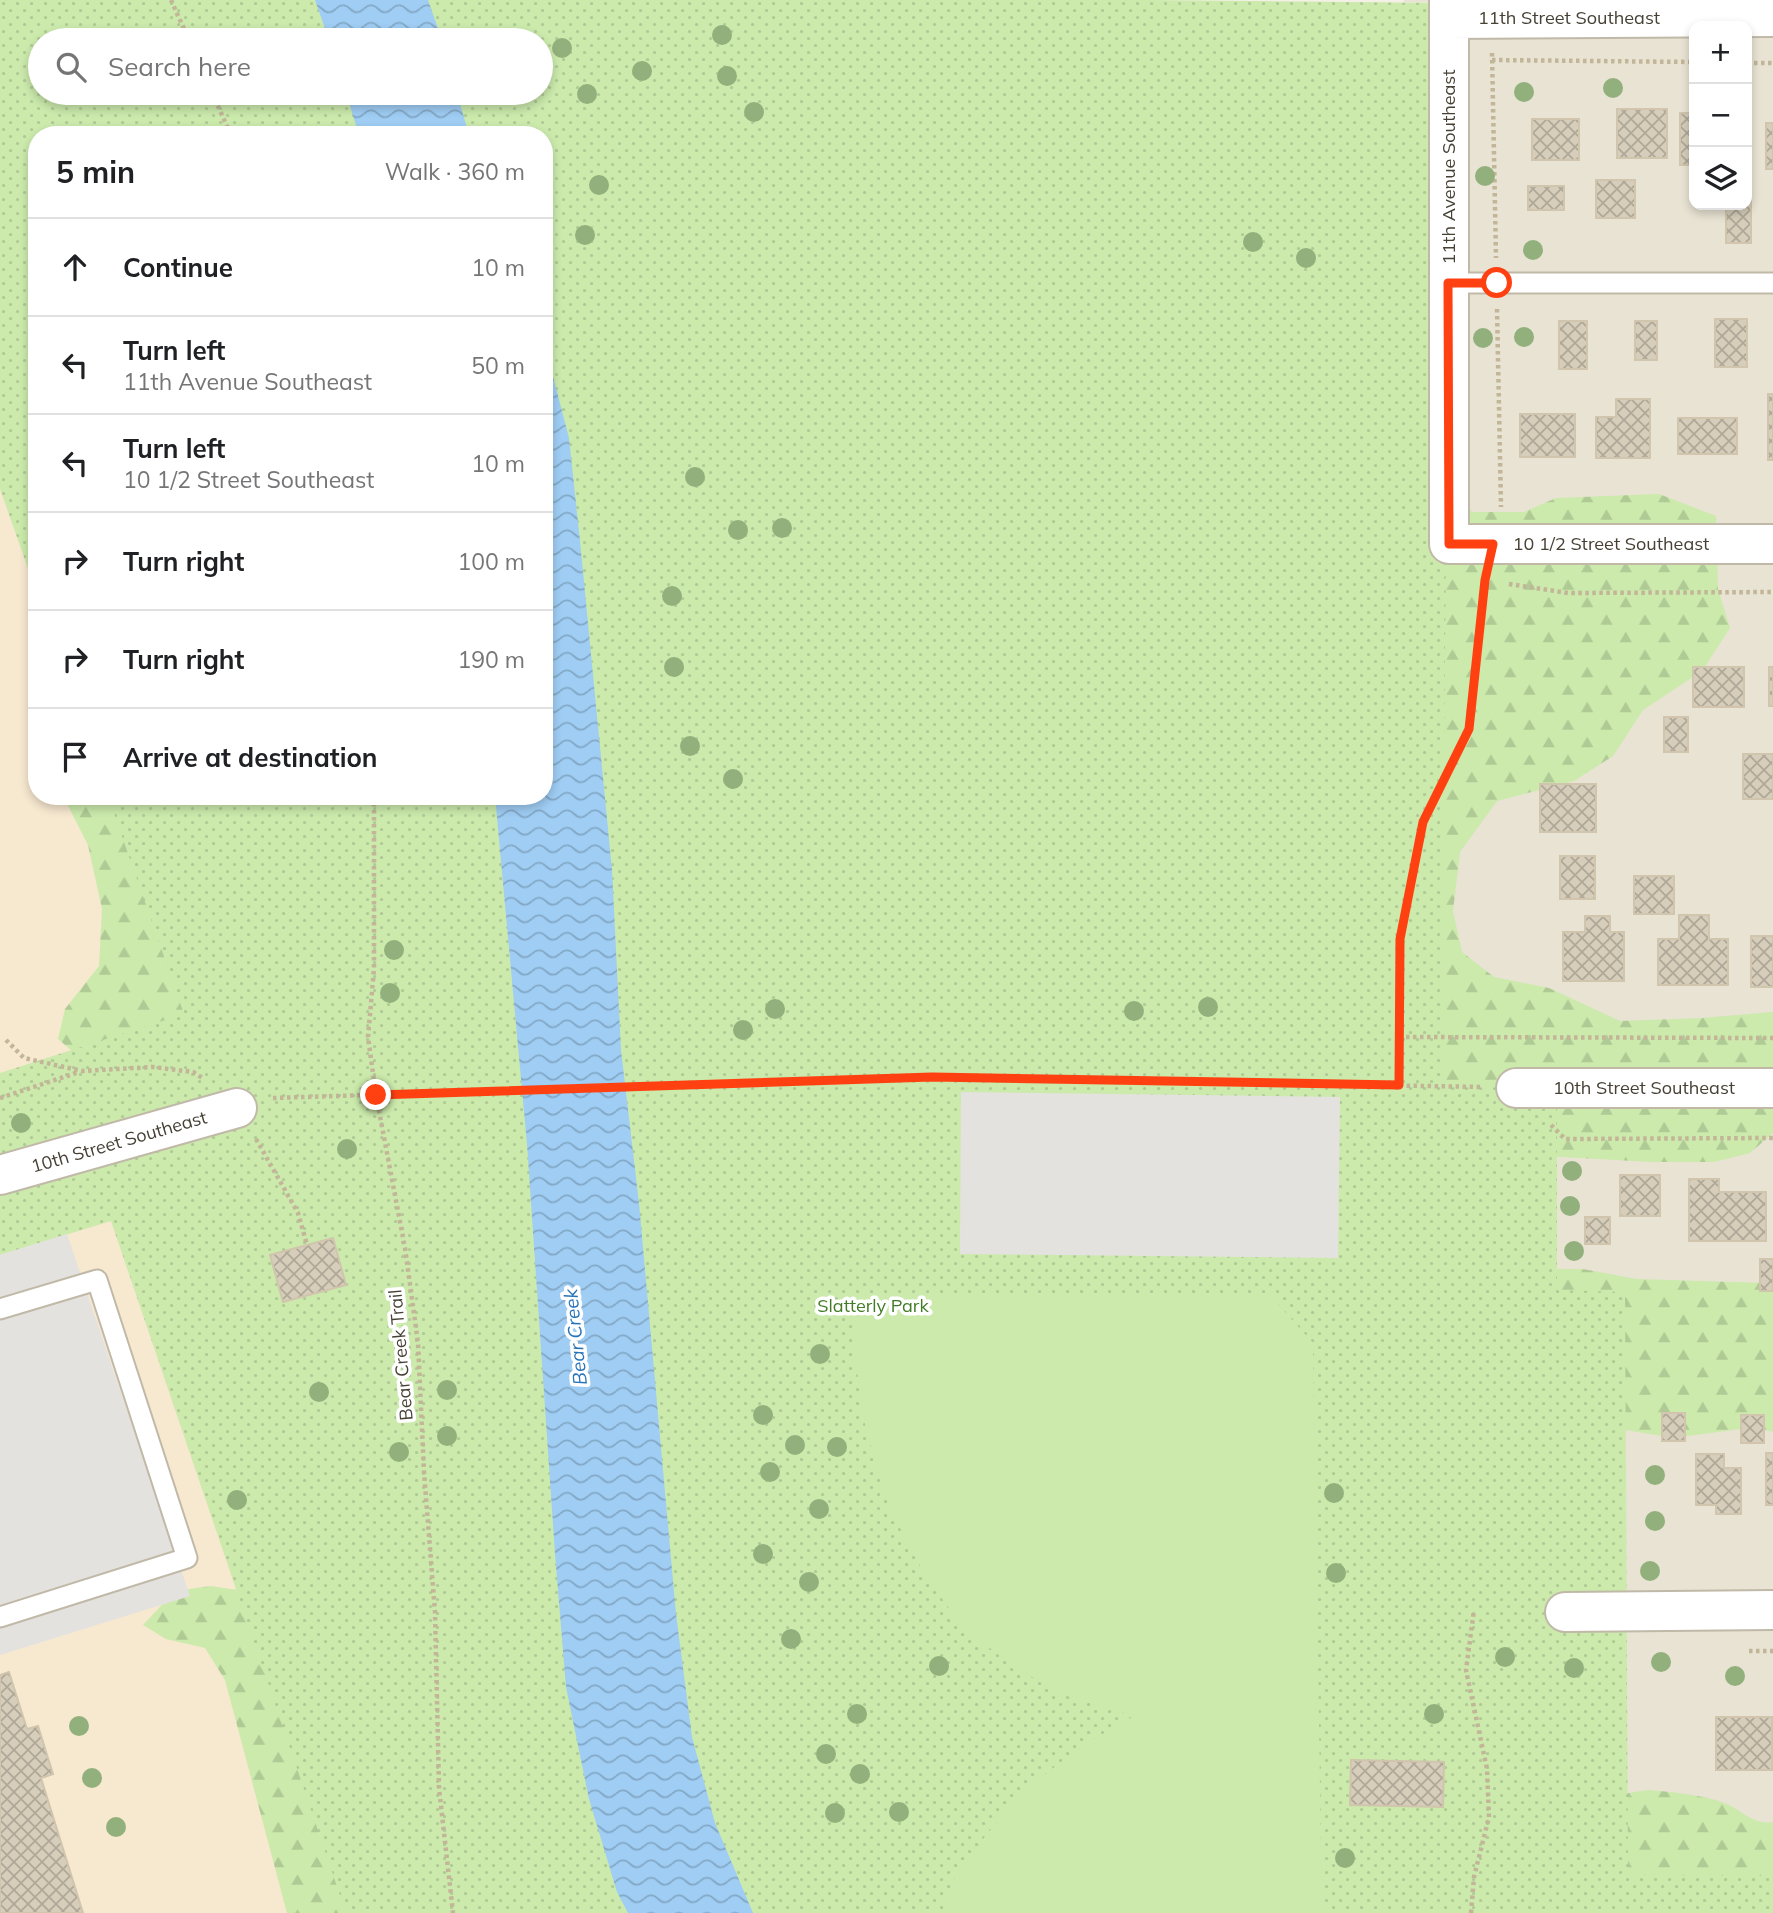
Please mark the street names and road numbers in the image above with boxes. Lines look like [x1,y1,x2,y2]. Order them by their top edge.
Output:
street label: 11th Street Southeast [1478,6,1660,29]
street label: 11th Avenue Southeast [1437,70,1460,265]
street label: 10 1/2 Street Southeast [1513,532,1709,555]
street label: 10th Street Southeast [1553,1076,1735,1099]
street label: 10th Street Southeast [28,1105,210,1178]
street label: Bear Creek Trail [383,1288,418,1422]

